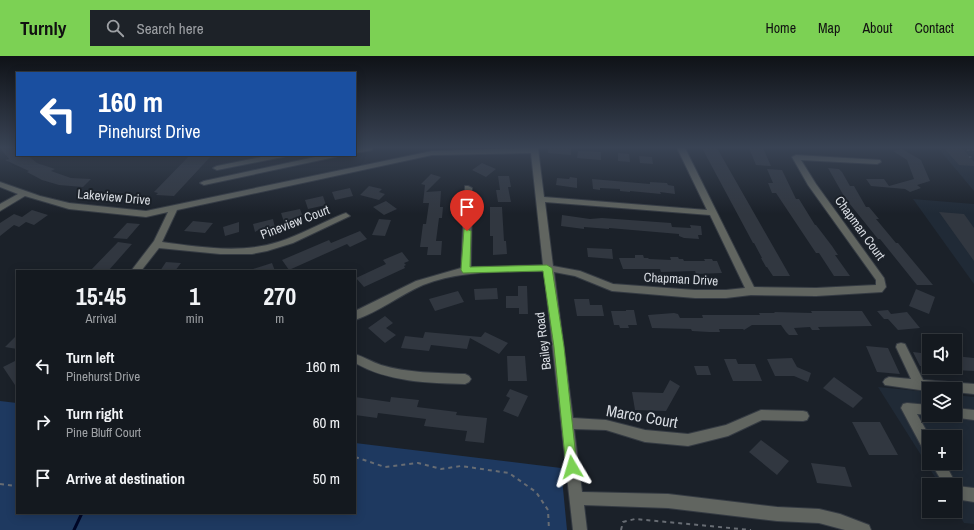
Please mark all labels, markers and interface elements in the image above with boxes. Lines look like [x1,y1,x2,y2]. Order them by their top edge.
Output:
search box [90,10,370,46]
text: Turnly [20,15,66,41]
icon: search [104,17,126,39]
text: Search here [136,18,204,39]
text: Home [765,19,796,37]
text: Map [818,19,840,37]
text: About [862,19,892,37]
text: Contact [914,19,954,37]
text: 160 m [98,83,163,121]
icon: left [32,88,84,140]
text: Pinehurst Drive [98,119,201,144]
street label: Lakeview Drive [77,185,151,209]
pin [450,190,484,231]
street label: Chapman Court [831,193,889,263]
icon: arrive [456,196,478,218]
street label: Pineview Court [258,201,332,243]
street label: Chapman Drive [643,269,719,289]
text: 15:45 [76,280,126,312]
text: 1 [189,280,200,312]
text: 270 [263,280,296,312]
text: Arrival [86,310,116,327]
text: min [186,310,204,327]
text: m [275,310,284,327]
street label: Bailey Road [531,311,555,371]
map controls [922,334,962,518]
button: sound [922,334,962,374]
text: Turn left [66,347,114,368]
icon: left [32,355,54,377]
text: 160 m [306,356,340,377]
text: Pinehurst Drive [66,368,140,385]
button: layers [922,382,962,422]
street label: Marco Court [605,399,680,433]
text: Turn right [66,403,123,424]
icon: right [32,411,54,433]
text: 60 m [313,412,340,433]
text: Pine Bluff Court [66,424,141,441]
button: + [922,430,962,470]
position arrow [551,446,593,488]
icon: arrive [32,467,54,489]
text: Arrive at destination [66,468,185,489]
text: 50 m [313,468,340,489]
button: − [922,478,962,518]

